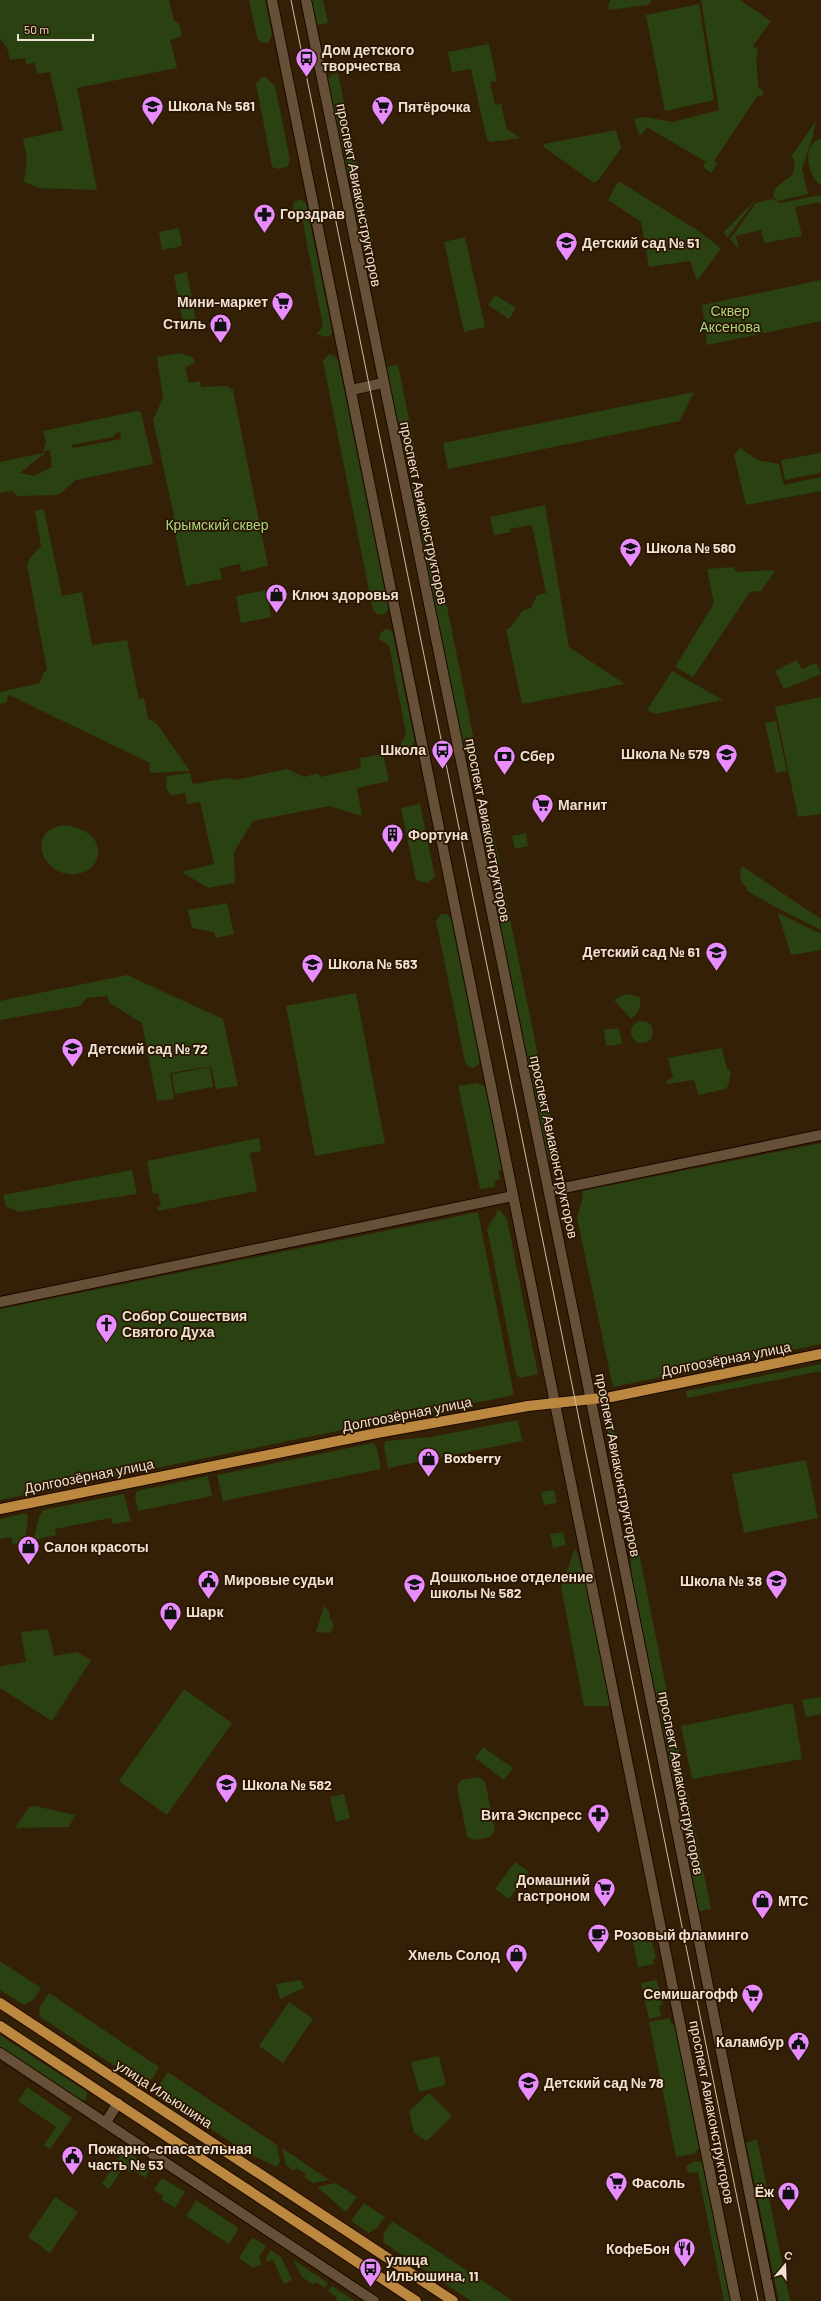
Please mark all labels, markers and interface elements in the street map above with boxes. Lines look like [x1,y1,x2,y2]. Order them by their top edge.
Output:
scale bar [18,16,93,42]
text: 50 m [24,22,49,36]
place label: Дом детского творчества [322,41,414,74]
bus stop icon: Дом детского творчества [293,45,319,78]
school or university icon: Школа № 581 [140,93,166,126]
supermarket icon: Пятёрочка [369,94,395,127]
place label: Школа № 581 [168,97,255,114]
place label: Пятёрочка [398,98,471,115]
street label: проспект Авиаконструкторов [333,102,386,288]
pharmacy icon: Горздрав [251,201,277,234]
place label: Горздрав [280,205,345,222]
school or university icon: Детский сад № 51 [554,230,580,263]
place label: Детский сад № 51 [582,234,699,251]
supermarket icon: Мини-маркет [270,289,296,322]
place label: Мини-маркет [177,293,268,310]
park label: Сквер Аксенова [700,302,761,335]
shop icon: Стиль [208,311,234,344]
place label: Стиль [163,315,206,332]
street label: проспект Авиаконструкторов [397,420,452,606]
park label: Крымский сквер [165,516,269,533]
school or university icon: Школа № 580 [618,535,644,568]
place label: Школа № 580 [646,539,736,556]
shop icon: Ключ здоровья [263,582,289,615]
place label: Ключ здоровья [292,586,399,603]
bus stop icon: Школа [429,737,455,770]
street label: проспект Авиаконструкторов [462,737,515,923]
place label: Школа [380,741,426,758]
school or university icon: Школа № 579 [713,741,739,774]
bank icon: Сбер [492,743,518,776]
place label: Школа № 579 [621,745,710,762]
place label: Сбер [520,747,555,764]
supermarket icon: Магнит [530,792,556,825]
place label: Магнит [558,796,608,813]
building icon: Фортуна [380,822,406,855]
place label: Фортуна [408,826,468,843]
school or university icon: Детский сад № 61 [703,939,729,972]
place label: Детский сад № 61 [583,943,700,960]
school or university icon: Школа № 583 [299,951,325,984]
place label: Школа № 583 [328,955,418,972]
school or university icon: Детский сад № 72 [60,1036,86,1069]
place label: Детский сад № 72 [88,1040,208,1057]
street label: проспект Авиаконструкторов [527,1054,582,1240]
place label: Собор Сошествия Святого Духа [122,1307,247,1340]
church icon: Собор Сошествия Святого Духа [94,1311,120,1344]
street label: Долгоозёрная улица [660,1338,792,1379]
street label: проспект Авиаконструкторов [592,1372,645,1558]
street label: Долгоозёрная улица [341,1393,473,1434]
shop icon: Boxberry [415,1445,441,1478]
place label: Boxberry [444,1449,501,1466]
street label: Долгоозёрная улица [23,1455,155,1496]
shop icon: Салон красоты [15,1534,41,1567]
place label: Салон красоты [44,1538,149,1555]
public building icon: Мировые судьи [195,1567,221,1600]
place label: Дошкольное отделение школы № 582 [430,1568,594,1601]
school or university icon: Школа № 38 [764,1568,790,1601]
place label: Мировые судьи [224,1571,334,1588]
school or university icon: Дошкольное отделение школы № 582 [401,1572,427,1605]
place label: Школа № 38 [680,1572,762,1589]
shop icon: Шарк [157,1599,183,1632]
place label: Шарк [186,1603,224,1620]
street label: проспект Авиаконструкторов [655,1690,708,1876]
school or university icon: Школа № 582 [213,1772,239,1805]
place label: Школа № 582 [242,1776,332,1793]
pharmacy icon: Вита Экспресс [585,1802,611,1835]
place label: Вита Экспресс [481,1806,582,1823]
place label: Домашний гастроном [516,1871,590,1904]
supermarket icon: Домашний гастроном [592,1875,618,1908]
shop icon: МТС [749,1888,775,1921]
place label: МТС [778,1892,808,1909]
cafe icon: Розовый фламинго [586,1922,612,1955]
place label: Розовый фламинго [614,1926,749,1943]
shop icon: Хмель Солод [503,1942,529,1975]
place label: Хмель Солод [408,1946,500,1963]
supermarket icon: Семишагофф [740,1981,766,2014]
place label: Семишагофф [643,1985,738,2002]
street label: проспект Авиаконструкторов [686,2019,739,2205]
public building icon: Каламбур [786,2029,812,2062]
place label: Каламбур [716,2033,784,2050]
street label: улица Ильюшина [113,2056,216,2131]
school or university icon: Детский сад № 78 [515,2070,541,2103]
place label: Детский сад № 78 [544,2074,664,2091]
place label: Пожарно-спасательная часть № 53 [88,2140,252,2173]
public building icon: Пожарно-спасательная часть № 53 [59,2144,85,2177]
supermarket icon: Фасоль [603,2170,629,2203]
place label: Фасоль [632,2174,686,2191]
shop icon: Ёж [776,2179,802,2212]
place label: Ёж [755,2183,775,2200]
restaurant icon: КофеБон [672,2236,698,2269]
place label: КофеБон [606,2240,670,2257]
north arrow [765,2245,805,2285]
text: С [783,2248,794,2263]
place label: улица Ильюшина, 11 [386,2251,479,2284]
bus stop icon: улица Ильюшина, 11 [357,2255,383,2288]

